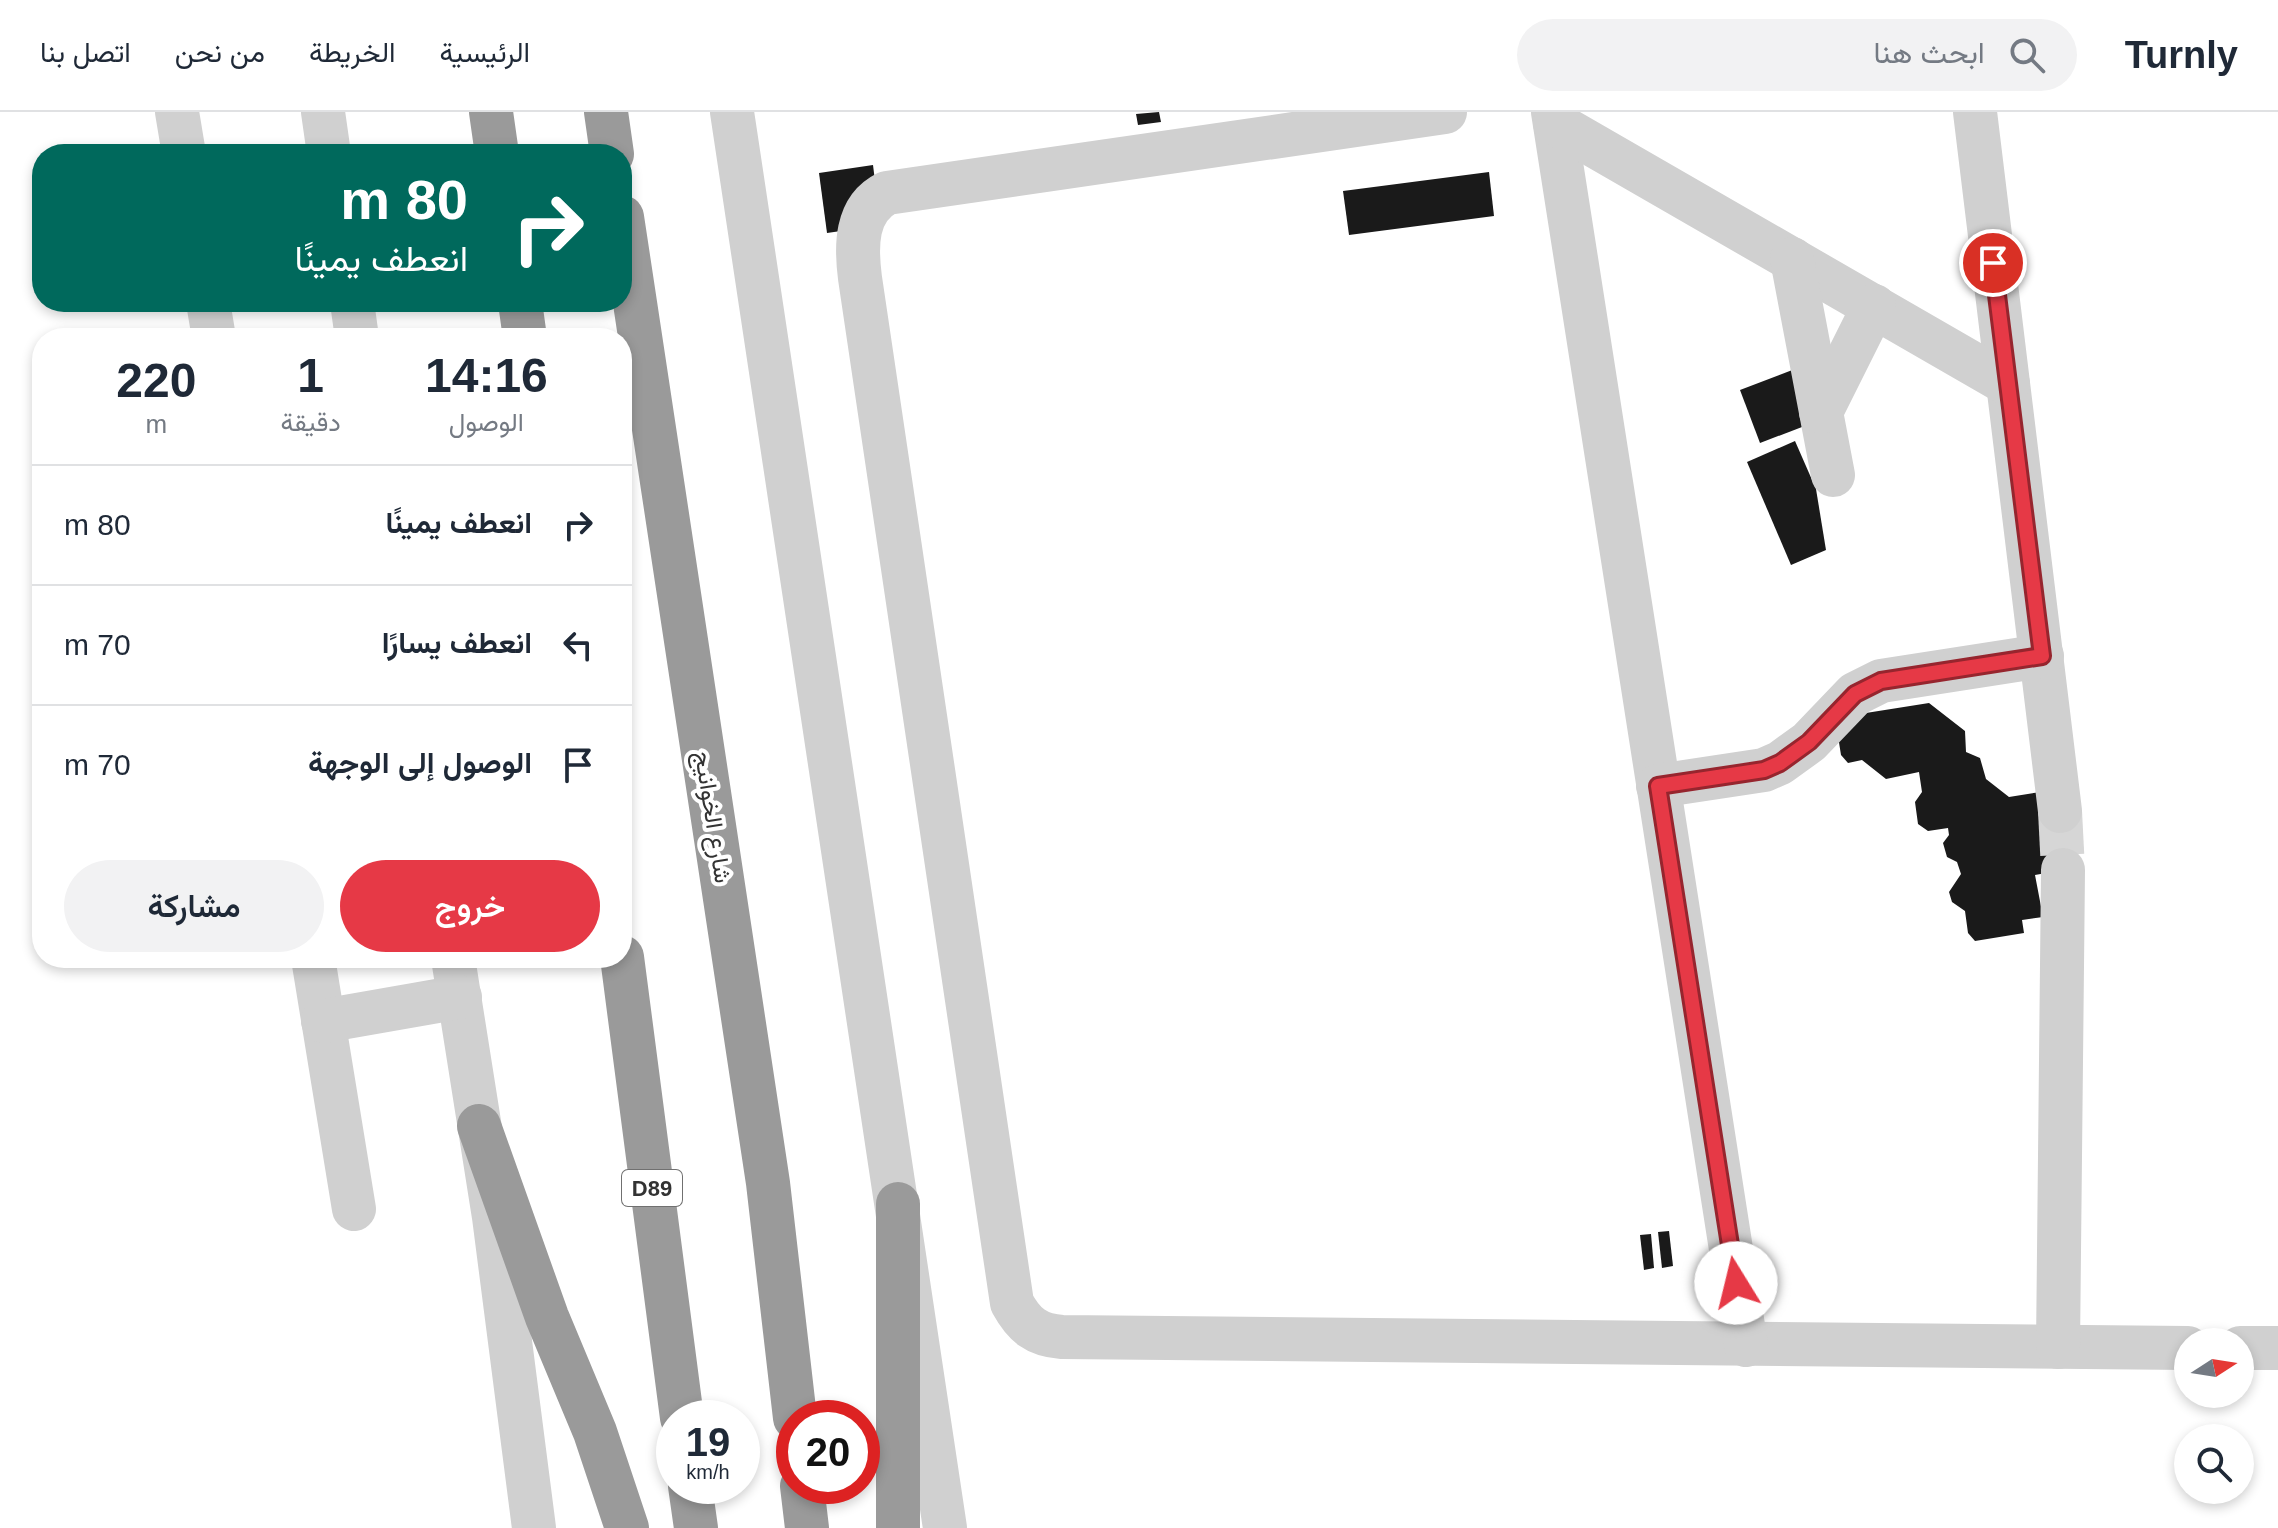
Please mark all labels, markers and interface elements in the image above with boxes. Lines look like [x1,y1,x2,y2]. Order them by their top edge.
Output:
search box [1517,19,2077,91]
icon: search [2005,33,2049,77]
text: Turnly [2125,34,2238,76]
text: ابحث هنا [1873,36,1985,69]
text: اتصل بنا [40,37,131,68]
text: من نحن [175,37,265,68]
text: الخريطة [309,37,396,68]
text: الرئيسية [440,37,530,68]
text: 80 m [340,168,468,231]
icon: right [496,176,600,280]
pin [1959,229,2027,297]
text: انعطف يمينًا [295,238,468,279]
icon: arrive [1971,241,2015,285]
text: 1 [297,349,324,402]
text: 14:16 [425,349,548,402]
text: 220 [116,354,196,407]
text: دقيقة [281,407,341,437]
text: الوصول [449,407,524,437]
text: m [145,409,167,439]
icon: right [556,503,600,547]
text: انعطف يمينًا [385,506,532,539]
text: 80 m [64,508,131,541]
icon: left [556,623,600,667]
text: انعطف يسارًا [382,626,532,659]
text: 70 m [64,628,131,661]
icon: arrive [556,743,600,787]
text: الوصول إلى الوجهة [308,746,532,779]
text: 70 m [64,748,131,781]
street label: شارع الخوانيج [686,749,737,886]
button: مشاركة [64,860,324,952]
button: خروج [340,860,600,952]
road number: D89 [622,1170,682,1206]
position arrow [1694,1241,1778,1325]
north arrow [2174,1328,2254,1408]
map controls [2174,1328,2254,1504]
speed limit sign: 20 [776,1400,880,1504]
text: 19 [686,1420,730,1464]
button: search [2174,1424,2254,1504]
text: km/h [686,1461,730,1483]

